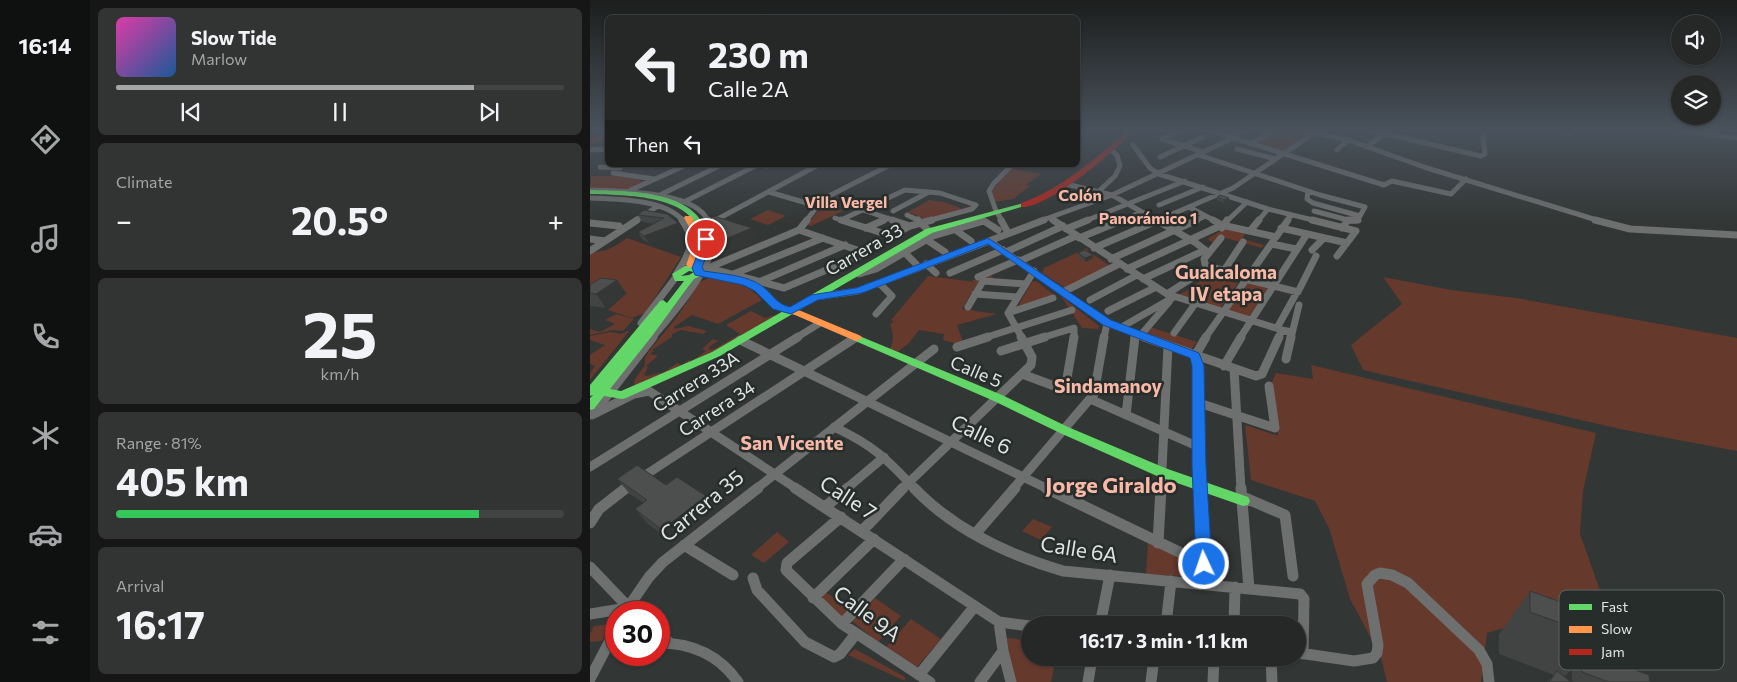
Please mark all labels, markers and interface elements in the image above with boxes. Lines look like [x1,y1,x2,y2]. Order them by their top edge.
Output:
map controls [1671,15,1721,125]
button: sound [1671,15,1721,65]
text: Slow Tide [191,26,277,49]
text: 16:14 [19,32,71,59]
text: 230 m [708,32,809,75]
icon: left [625,35,690,100]
text: Marlow [191,49,247,68]
text: Calle 2A [708,75,789,102]
button: layers [1671,75,1721,125]
icon: previous [177,98,205,126]
icon: pause [326,98,354,126]
icon: next [475,98,503,126]
icon: directions [28,122,63,157]
icon: left [679,130,707,158]
text: Then [625,133,669,156]
text: Climate [116,172,172,191]
district label: Colón [1058,185,1102,204]
district label: Villa Vergel [805,192,887,211]
text: 20.5° [291,196,388,243]
text: − [116,203,132,237]
text: + [548,203,564,237]
district label: Panorámico 1 [1099,208,1197,227]
pin [685,218,727,260]
street label: Carrera 33 [821,218,906,280]
icon: music [28,221,63,256]
icon: arrive [692,225,720,253]
district label: Gualcaloma IV etapa [1175,260,1277,305]
text: 25 [303,292,377,371]
icon: phone [28,319,63,354]
street label: Carrera 33A [648,346,743,416]
street label: Calle 5 [947,350,1006,392]
text: km/h [321,364,359,383]
district label: Sindamanoy [1054,374,1162,397]
street label: Carrera 34 [674,375,759,441]
street label: Calle 6 [947,408,1016,459]
icon: climate [28,418,63,453]
district label: San Vicente [741,431,843,454]
text: Range · 81% [116,433,202,452]
text: 405 km [116,457,249,504]
street label: Carrera 35 [654,464,748,546]
street label: Calle 7 [816,469,882,524]
district label: Jorge Giraldo [1045,471,1177,498]
icon: car [28,517,63,552]
street label: Calle 6A [1039,530,1120,567]
position arrow [1177,537,1229,589]
text: Arrival [116,576,164,595]
street label: Calle 9A [829,579,907,646]
legend [1559,590,1724,670]
text: Fast [1601,598,1628,615]
text: 16:17 [116,600,205,647]
speed limit sign: 30 [605,601,670,666]
icon: filters [28,615,63,650]
text: Slow [1601,620,1632,637]
text: 16:17 · 3 min · 1.1 km [1079,629,1248,652]
text: Jam [1601,643,1625,660]

